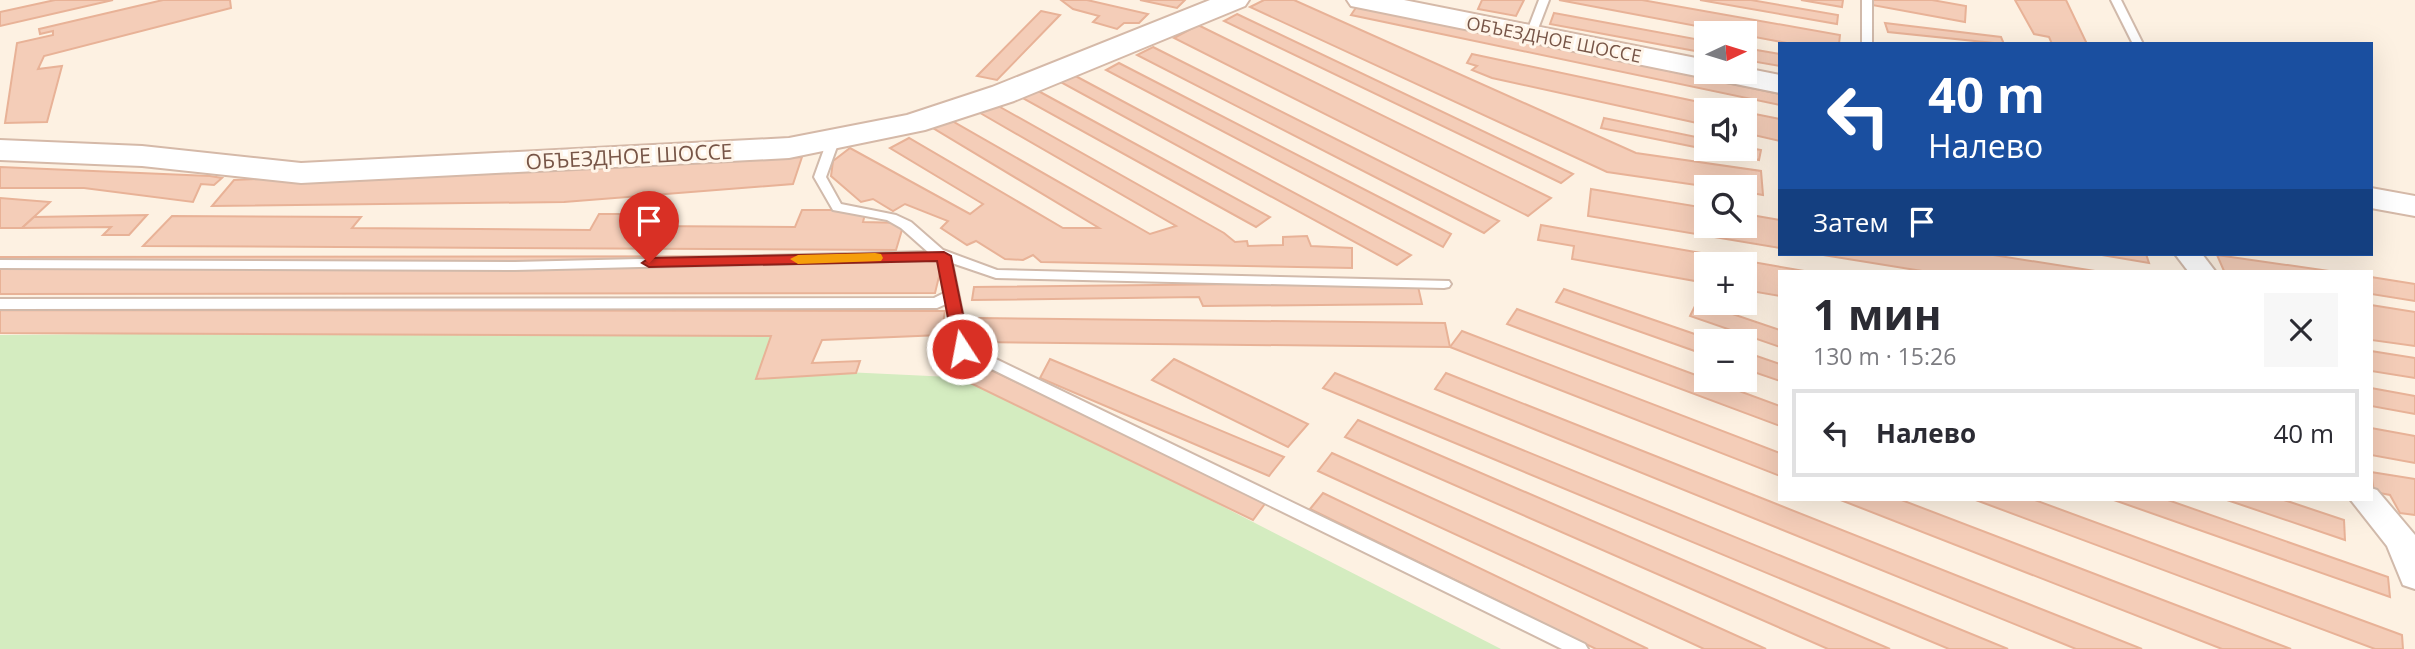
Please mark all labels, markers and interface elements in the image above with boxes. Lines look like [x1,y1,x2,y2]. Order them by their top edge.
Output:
street label: ОБЪЕЗДНОЕ ШОССЕ [1465,10,1643,68]
north arrow [1694,21,1757,84]
map controls [1694,21,1757,392]
text: 40 m [1928,61,2045,127]
icon: left [1813,70,1904,161]
button: sound [1694,98,1757,161]
text: Налево [1928,124,2043,167]
street label: ОБЪЕЗДНОЕ ШОССЕ [525,137,733,175]
button: search [1694,175,1757,238]
pin [619,191,679,263]
icon: arrive [630,202,668,240]
icon: arrive [1903,203,1941,241]
text: Затем [1813,204,1889,240]
button: + [1694,252,1757,315]
text: 1 мин [1813,285,1941,342]
button: close [2264,293,2338,367]
position arrow [925,312,999,386]
button: − [1694,329,1757,392]
text: 130 m · 15:26 [1813,340,1956,372]
icon: left [1817,414,1855,452]
text: Налево [1876,415,1976,451]
text: 40 m [2273,415,2334,451]

